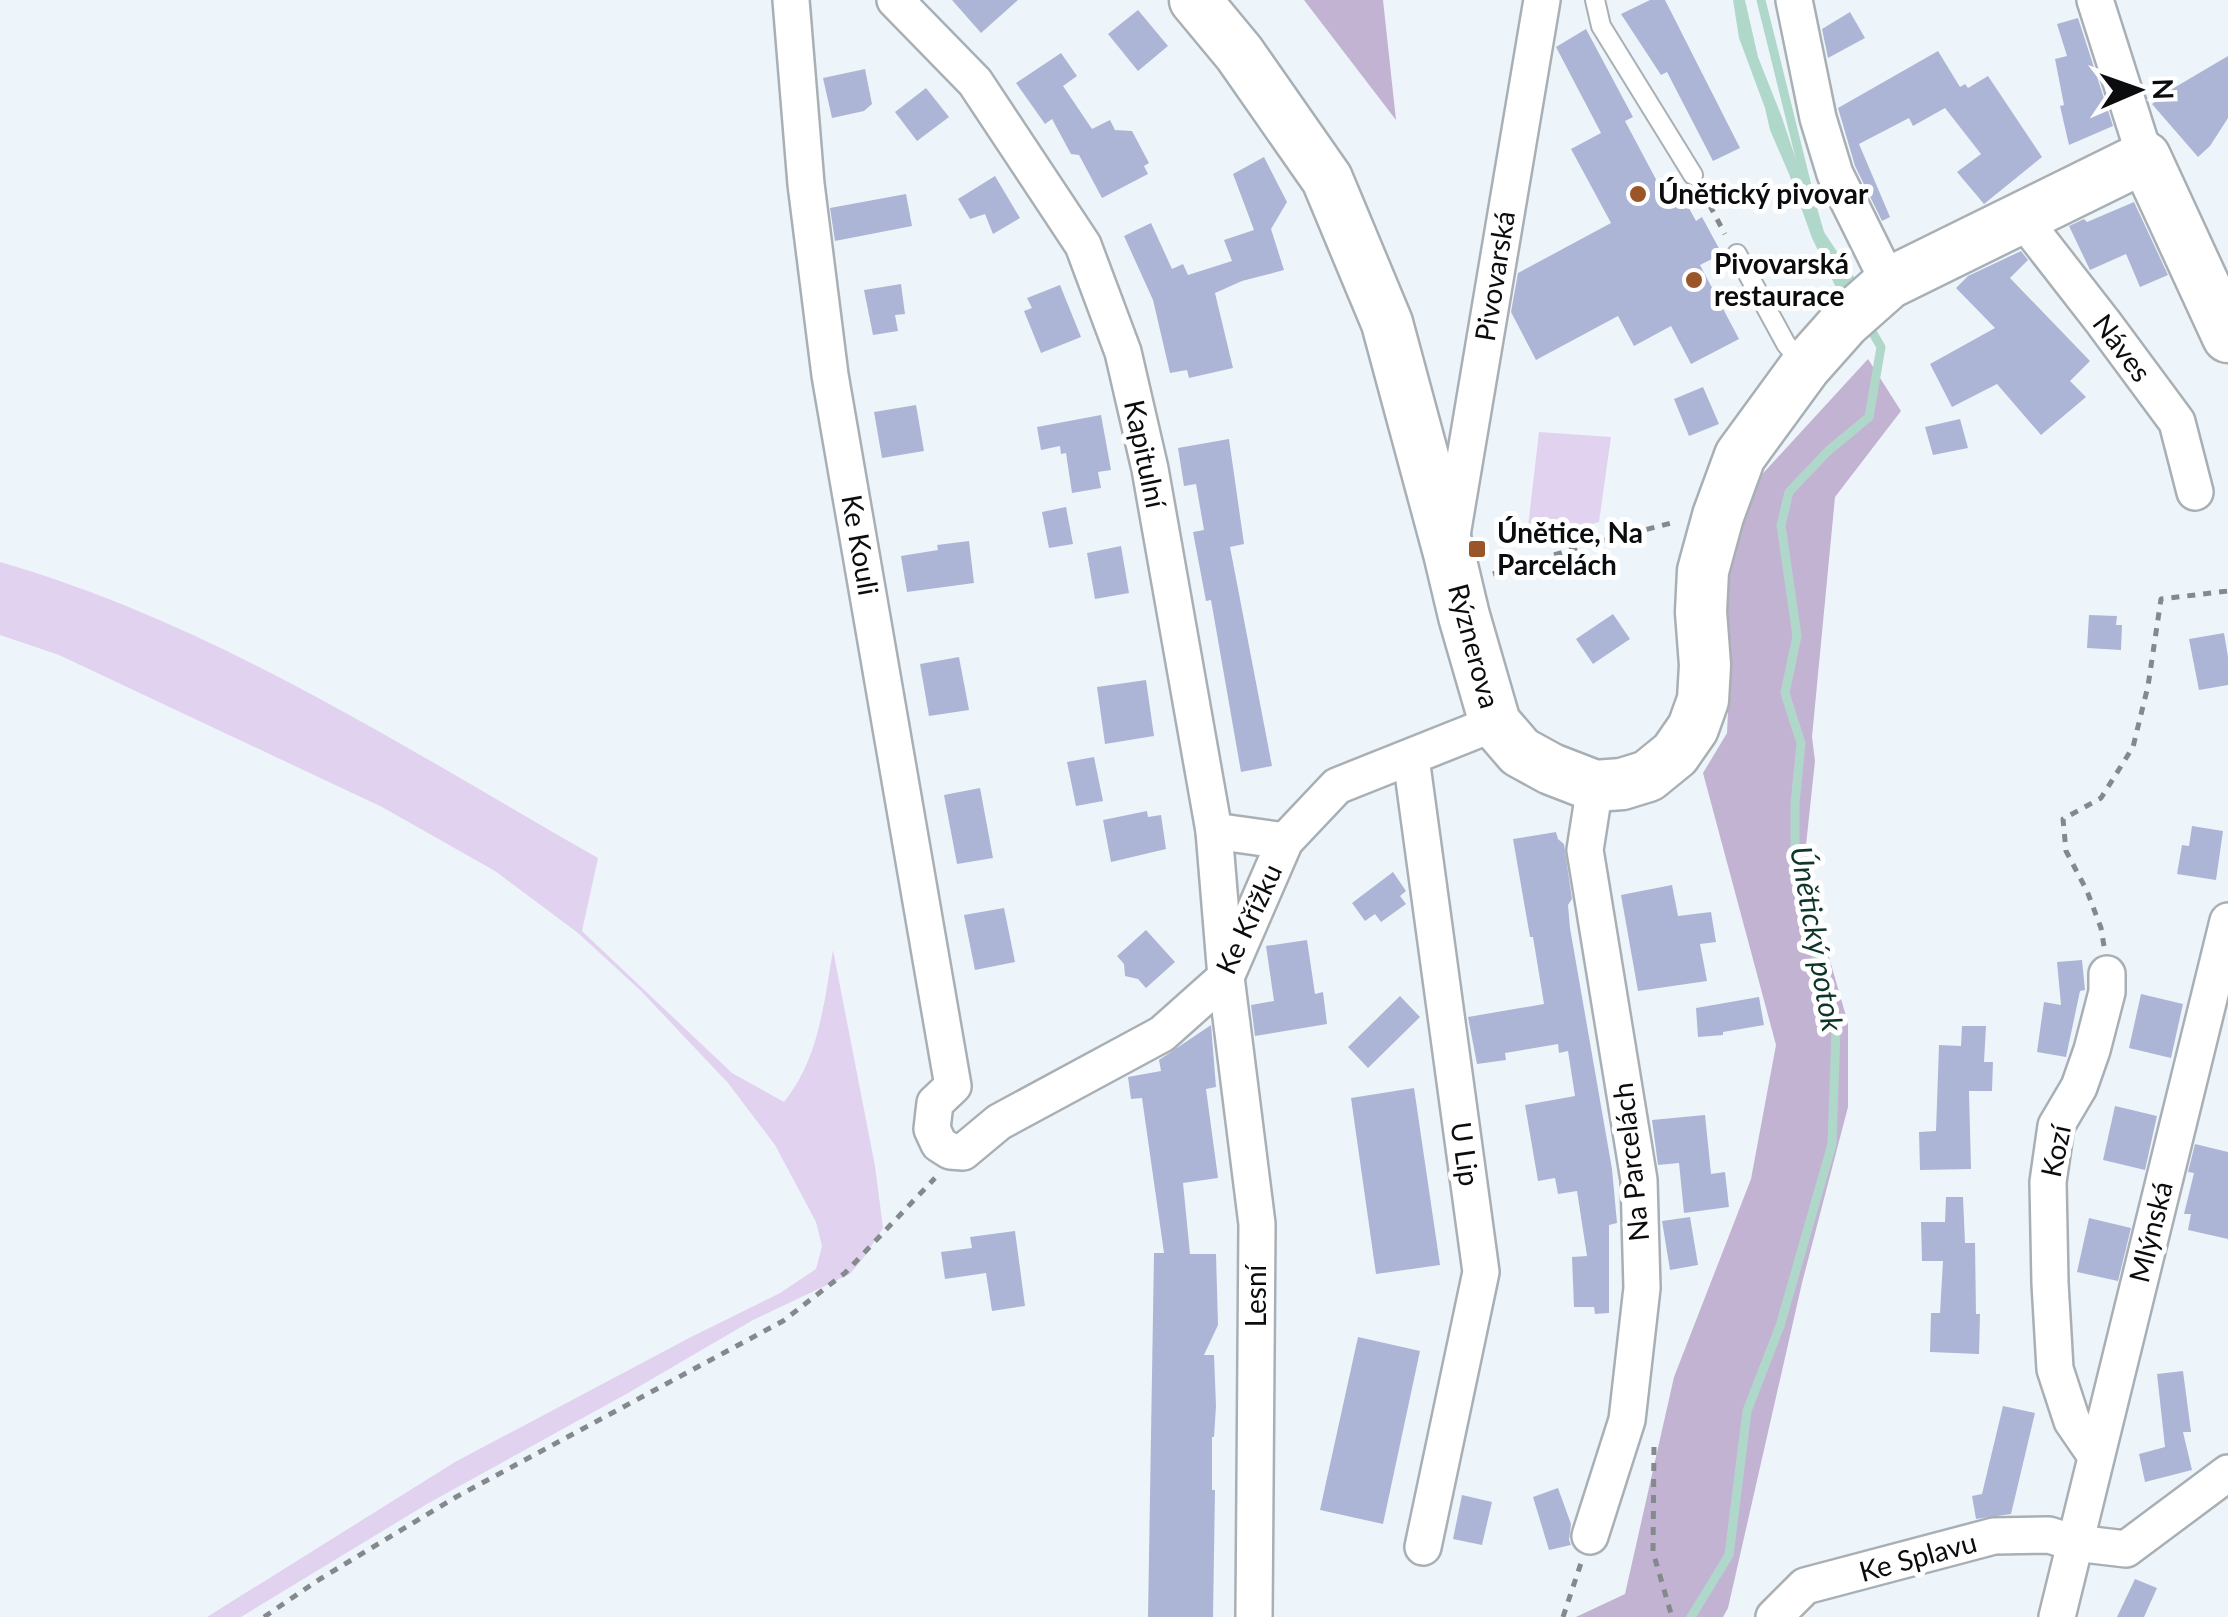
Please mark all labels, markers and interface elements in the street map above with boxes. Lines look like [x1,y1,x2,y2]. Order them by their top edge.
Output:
north arrow [2088,40,2188,140]
text: N [2147,78,2181,100]
place label: Únětický pivovar [1658,176,1869,210]
marker: Únětický pivovar [1627,183,1649,205]
street label: Pivovarská [1467,208,1521,343]
place label: Pivovarská restaurace [1714,246,1849,312]
marker: Pivovarská restaurace [1683,269,1705,291]
street label: Náves [2086,307,2159,388]
street label: Kapitulní [1118,397,1174,512]
street label: Ke Kouli [835,492,887,598]
place label: Únětice, Na Parcelách [1497,515,1643,581]
marker: Únětice, Na Parcelách [1466,538,1488,560]
street label: Rýznerova [1442,580,1508,712]
water label: Únětický potok [1784,843,1852,1035]
street label: Ke Křížku [1208,858,1288,979]
street label: Na Parcelách [1605,1081,1655,1243]
street label: U Lip [1445,1120,1487,1188]
street label: Kozí [2033,1120,2077,1180]
street label: Mlýnská [2121,1178,2179,1286]
street label: Lesní [1238,1263,1272,1327]
street label: Ke Splavu [1855,1524,1980,1588]

